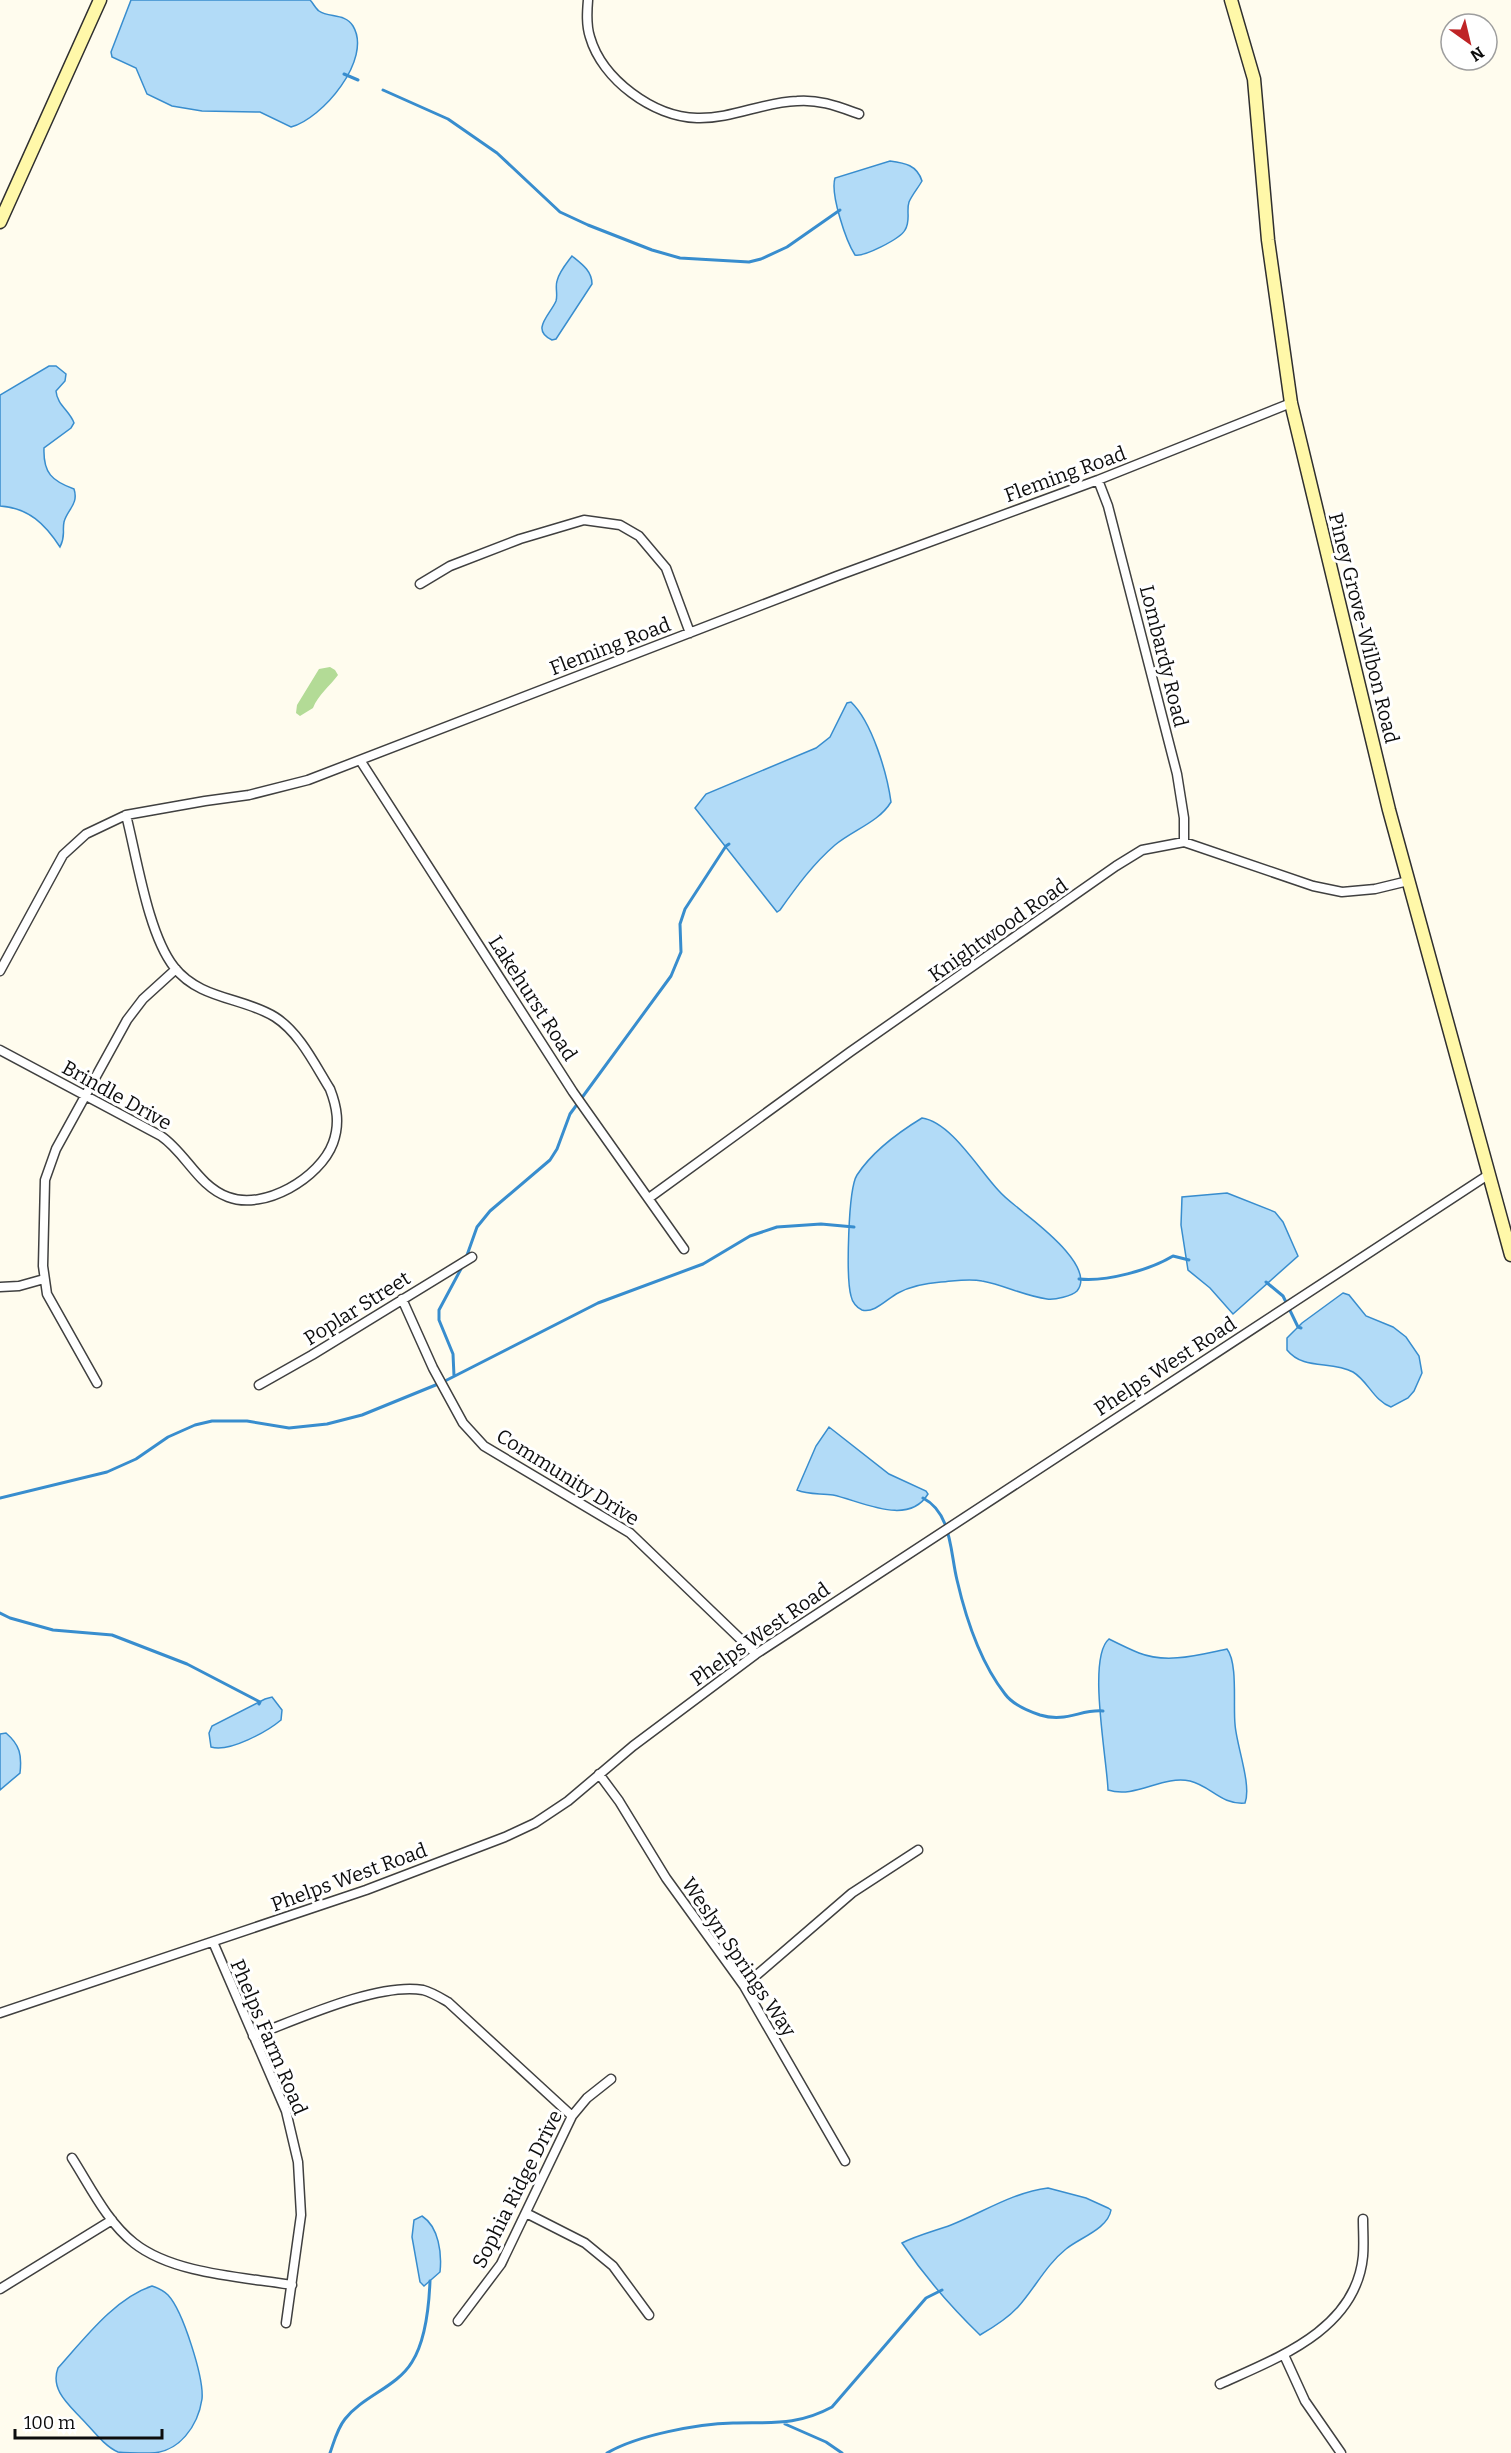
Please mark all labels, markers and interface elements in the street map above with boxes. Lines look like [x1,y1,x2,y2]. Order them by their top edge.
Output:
north arrow [1439,12,1499,72]
text: N [1467,43,1488,65]
street label: Fleming Road [1001,441,1129,507]
street label: Piney Grove-Wilbon Road [1324,510,1404,746]
street label: Lombardy Road [1135,583,1193,730]
street label: Fleming Road [546,612,674,680]
street label: Knightwood Road [924,873,1072,987]
street label: Lakehurst Road [484,931,583,1065]
street label: Brindle Drive [58,1055,176,1135]
street label: Poplar Street [299,1266,415,1350]
street label: Phelps West Road [1090,1311,1240,1421]
street label: Community Drive [492,1423,644,1531]
street label: Phelps West Road [686,1577,834,1691]
street label: Phelps West Road [268,1838,430,1916]
street label: Weslyn Springs Way [677,1873,801,2041]
street label: Phelps Farm Road [225,1956,313,2118]
street label: Sophia Ridge Drive [467,2106,567,2272]
scale bar [15,2402,162,2440]
text: 100 m [24,2412,75,2434]

